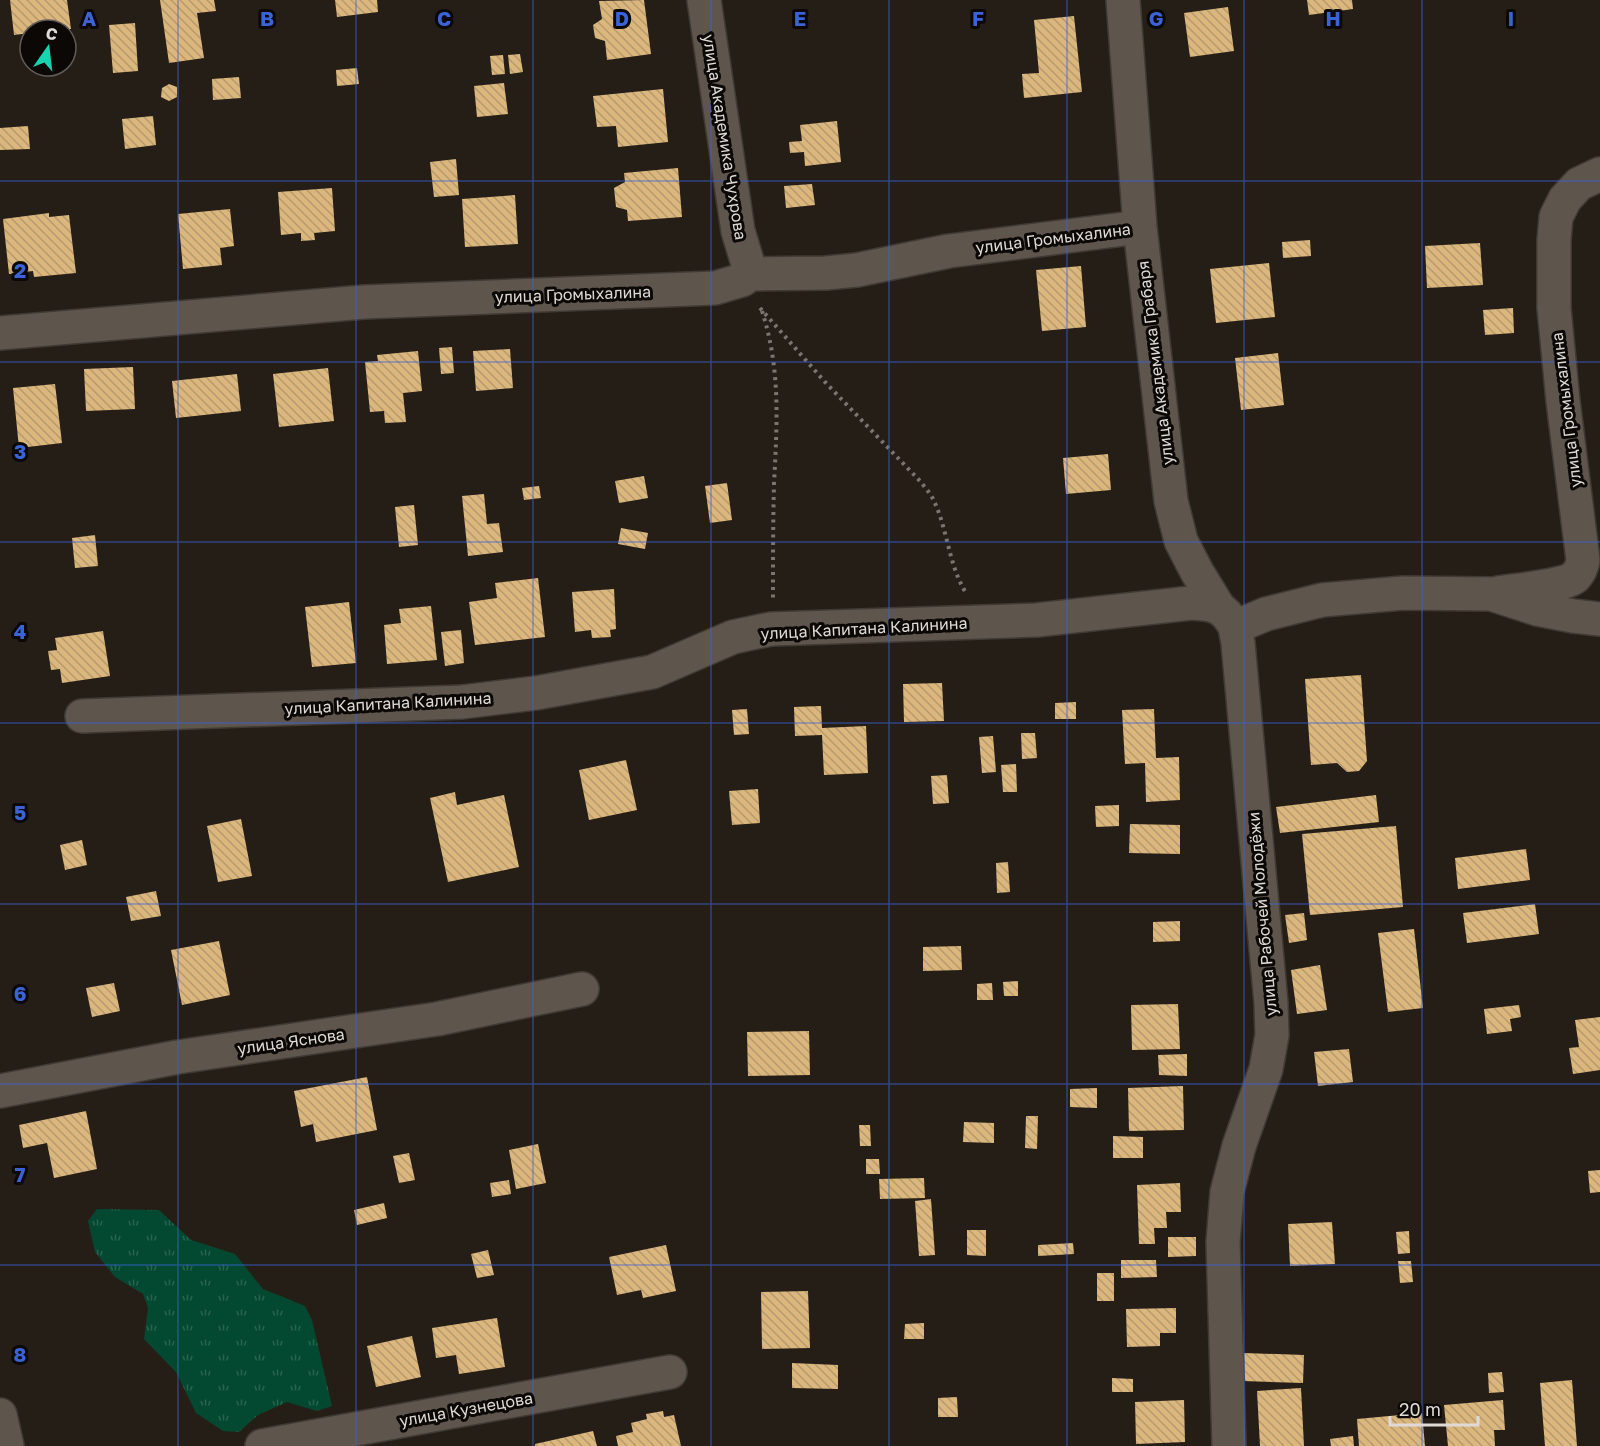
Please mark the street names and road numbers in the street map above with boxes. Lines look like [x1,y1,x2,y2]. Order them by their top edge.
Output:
street label: улица Академика Чухрова [699,33,751,241]
street label: улица Громыхалина [974,219,1132,257]
street label: улица Академика Грабаря [1133,260,1177,466]
street label: улица Громыхалина [495,281,651,307]
street label: улица Громыхалина [1547,331,1585,489]
street label: улица Капитана Калинина [760,613,968,643]
street label: улица Капитана Калинина [284,688,492,718]
street label: улица Рабочей Молодёжи [1243,811,1281,1017]
street label: улица Яснова [236,1024,346,1058]
street label: улица Кузнецова [398,1387,534,1431]

